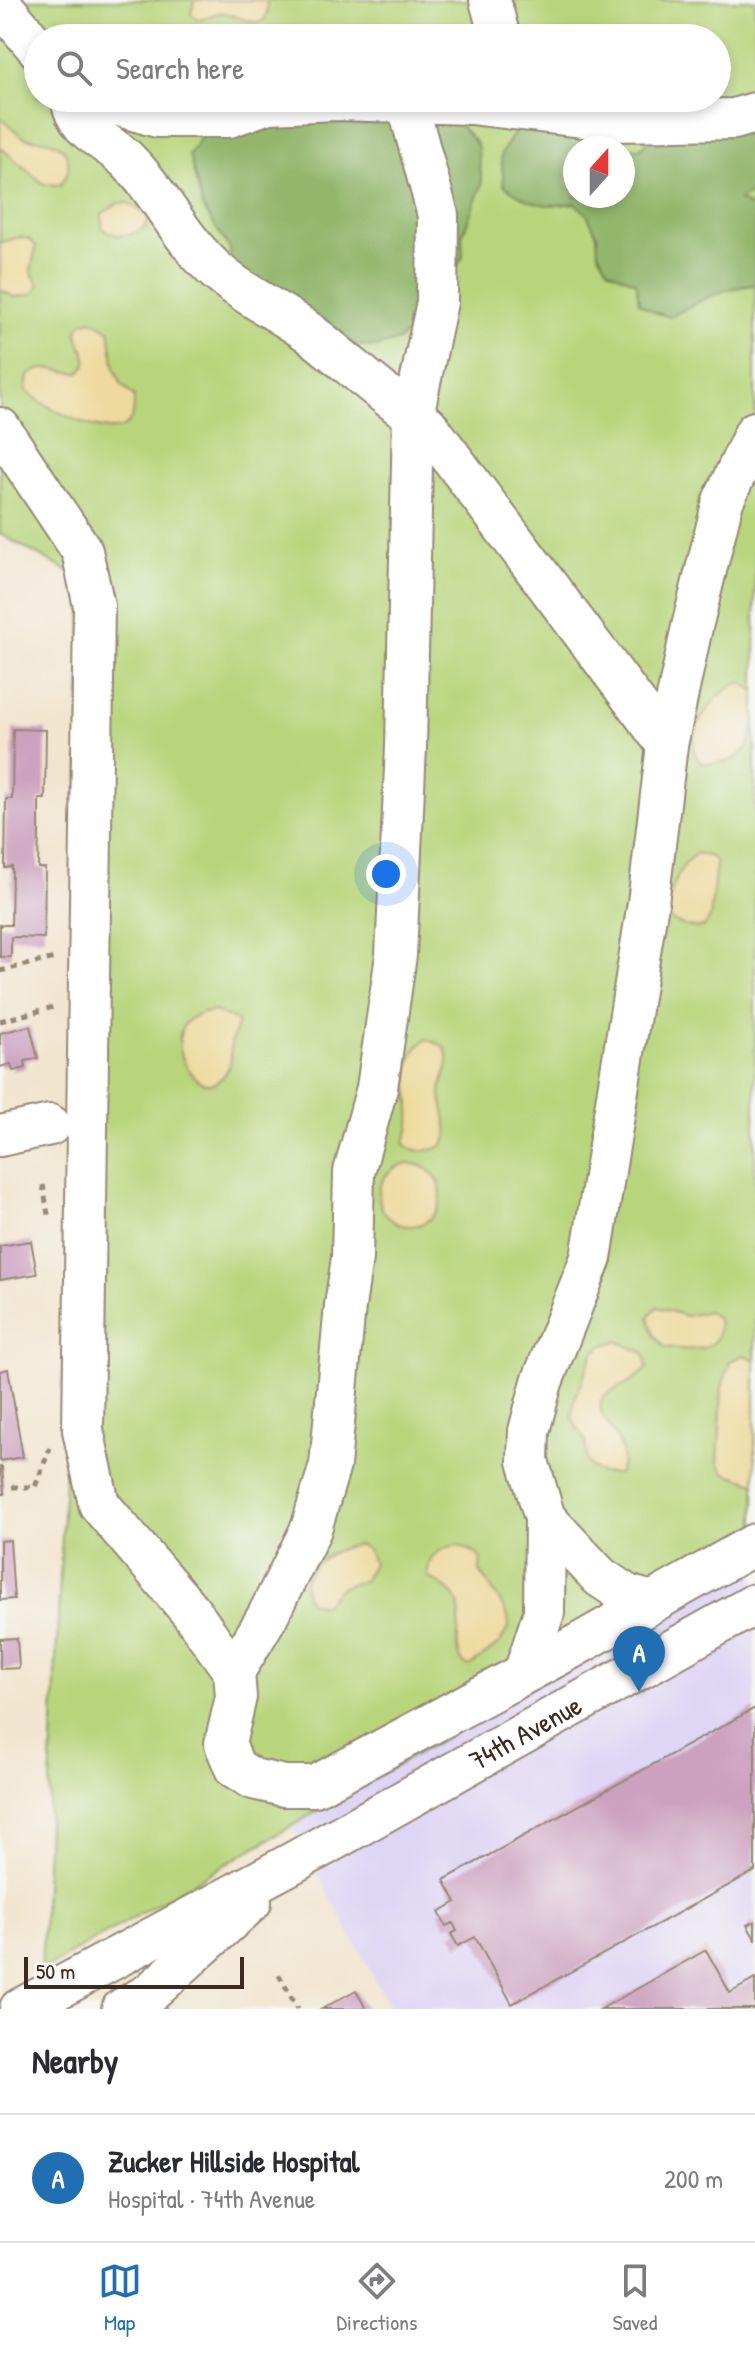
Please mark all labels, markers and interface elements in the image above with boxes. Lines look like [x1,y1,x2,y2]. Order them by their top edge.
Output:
search box [24,24,731,112]
icon: search [52,46,96,90]
text: Search here [116,48,244,88]
north arrow [563,136,635,208]
your location [366,854,406,894]
pin: A [613,1626,665,1692]
street label: 74th Avenue [462,1686,588,1779]
scale bar [24,1953,244,1989]
text: 50 m [36,1956,75,1986]
text: Nearby [32,2038,118,2084]
text: Zucker Hillside Hospital [108,2141,360,2181]
text: A [52,2161,64,2196]
text: 200 m [664,2161,723,2196]
text: Hospital · 74th Avenue [108,2181,315,2216]
tab: Map [98,2259,142,2337]
tab: Directions [337,2259,418,2337]
tab: Saved [613,2259,657,2337]

